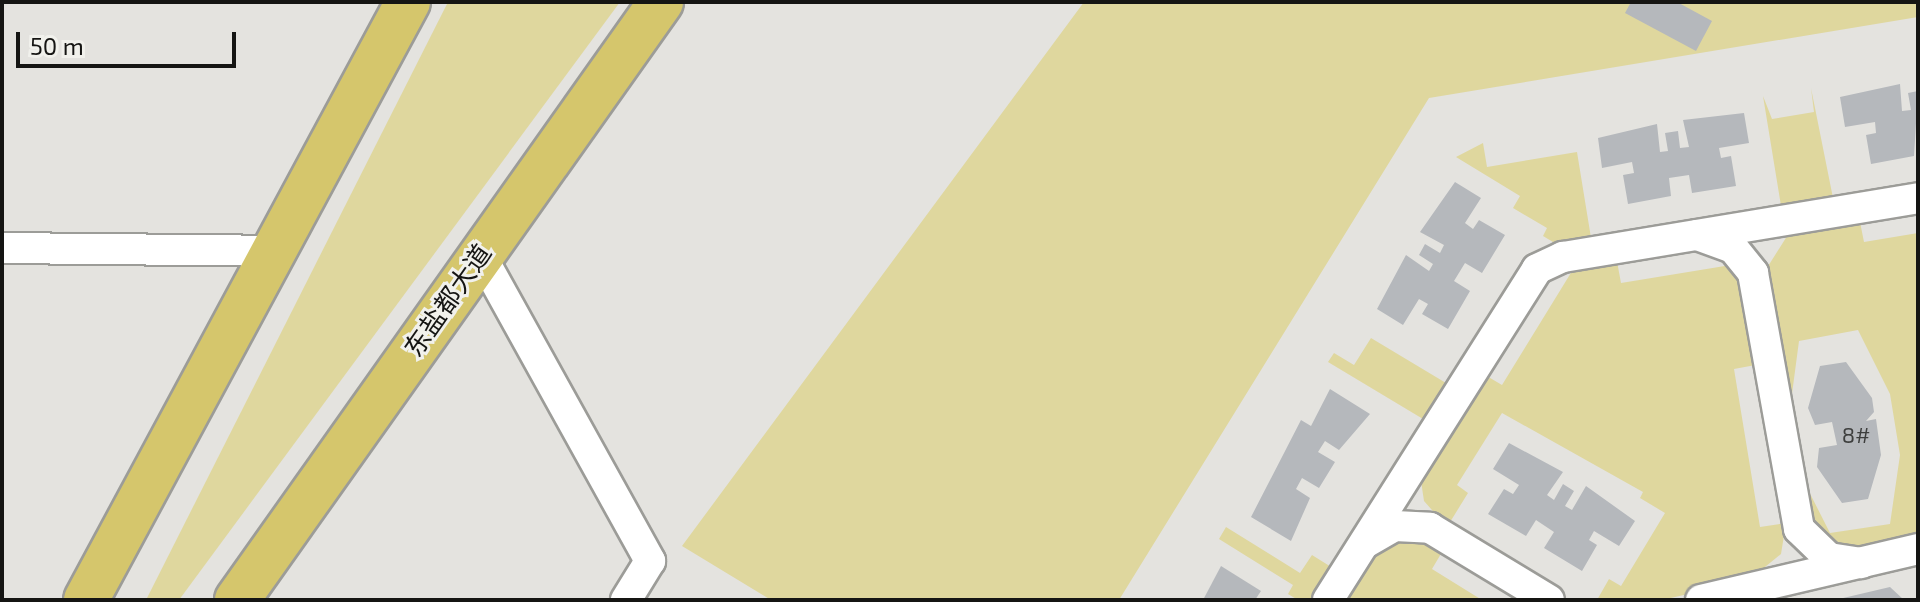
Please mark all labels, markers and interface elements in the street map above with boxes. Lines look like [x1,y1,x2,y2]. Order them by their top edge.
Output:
scale bar [20,16,240,66]
text: 50 m [30,31,84,60]
street label: 东盐都大道 [397,238,497,362]
house number: 8# [1842,422,1870,448]

